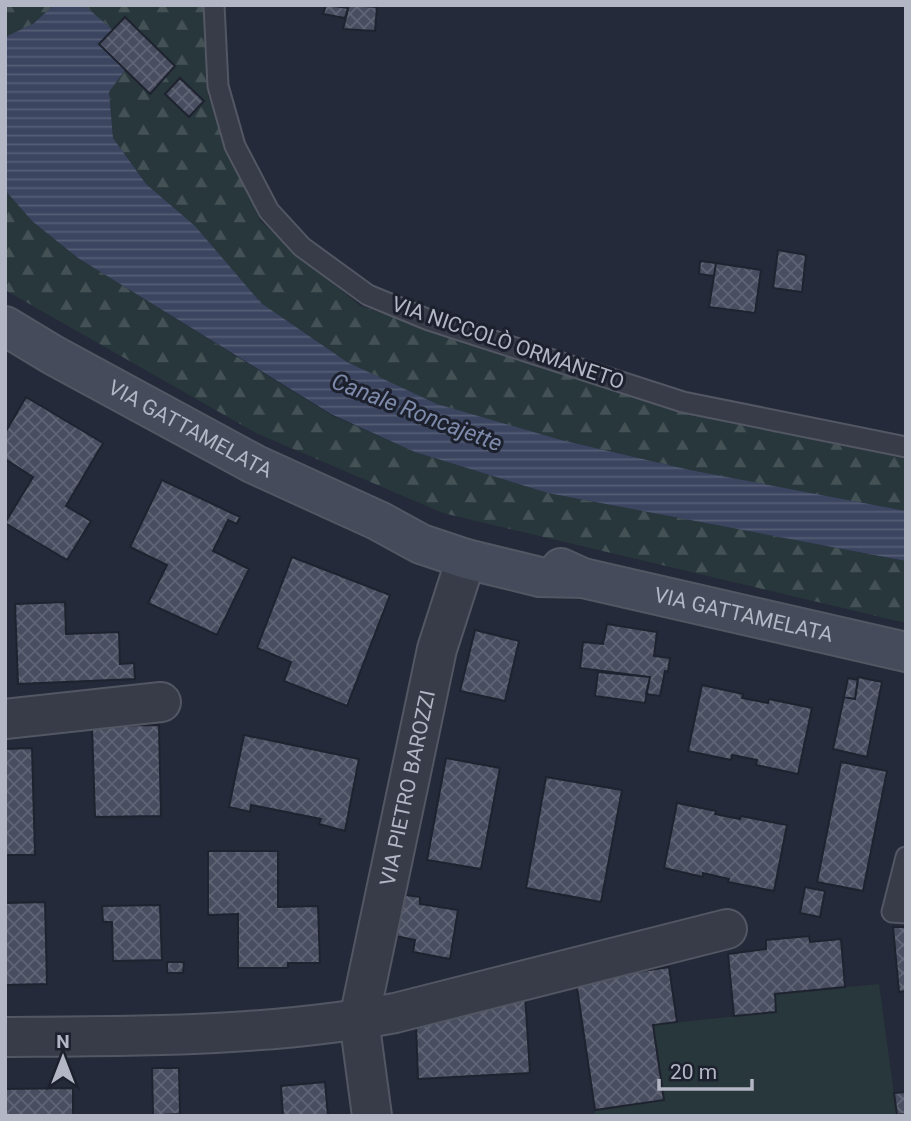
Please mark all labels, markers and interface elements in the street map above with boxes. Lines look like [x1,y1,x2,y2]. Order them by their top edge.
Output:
street label: VIA NICCOLÒ ORMANETO [389,292,627,394]
water label: Canale Roncajette [328,368,506,457]
street label: VIA GATTAMELATA [104,375,276,483]
street label: VIA GATTAMELATA [652,583,836,647]
street label: VIA PIETRO BAROZZI [375,688,440,888]
north arrow [28,1023,98,1093]
text: N [56,1030,70,1053]
scale bar [659,1048,752,1092]
text: 20 m [670,1060,717,1084]

